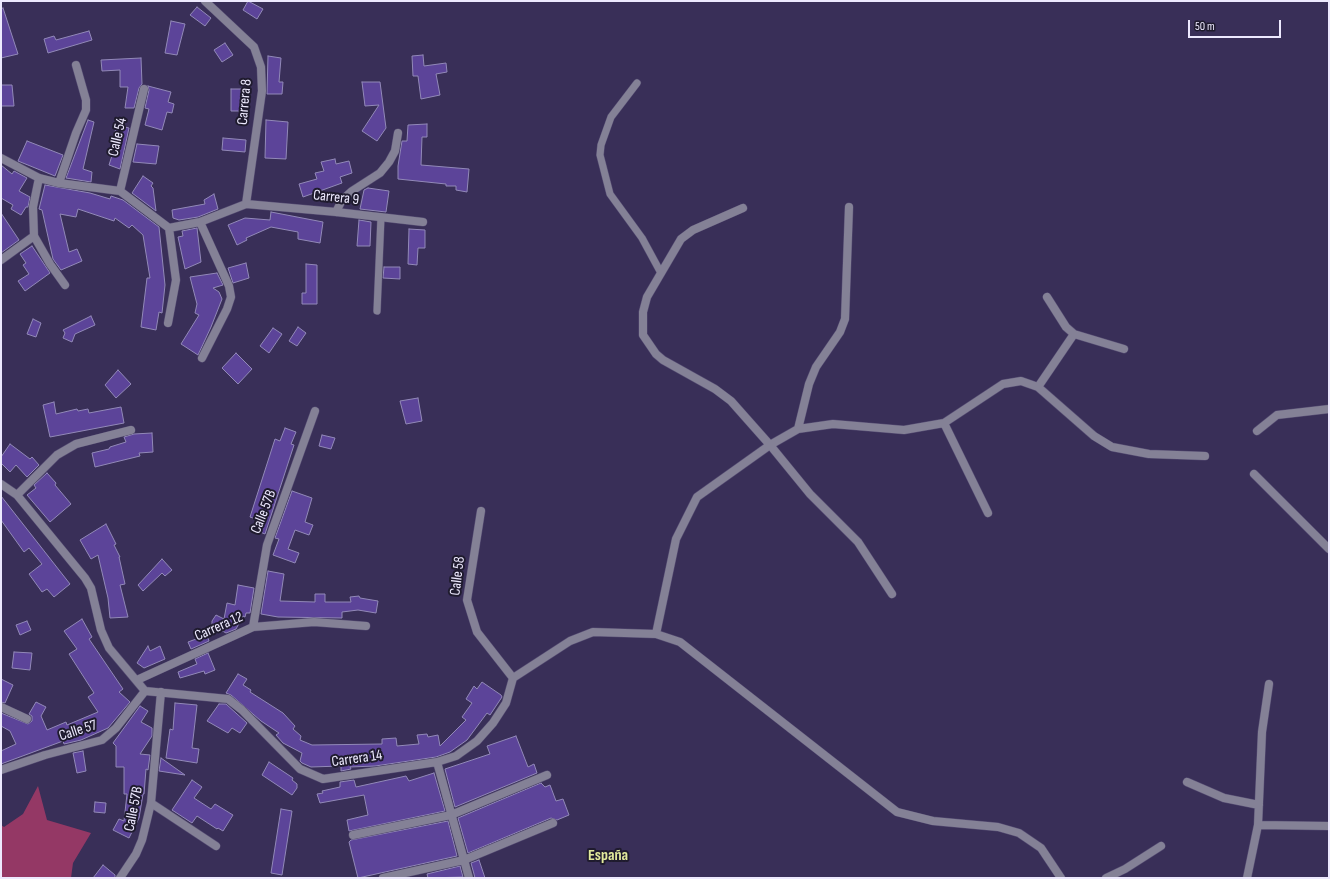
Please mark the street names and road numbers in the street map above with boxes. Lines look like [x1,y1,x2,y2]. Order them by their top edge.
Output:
street label: Carrera 8 [234,78,256,126]
street label: Calle 54 [105,116,131,158]
street label: Carrera 9 [312,187,360,209]
street label: Calle 57B [247,488,281,536]
street label: Calle 58 [447,555,469,597]
street label: Carrera 12 [192,608,246,646]
street label: Calle 57 [57,716,99,746]
street label: Carrera 14 [331,747,383,771]
street label: Calle 57B [121,785,147,833]

